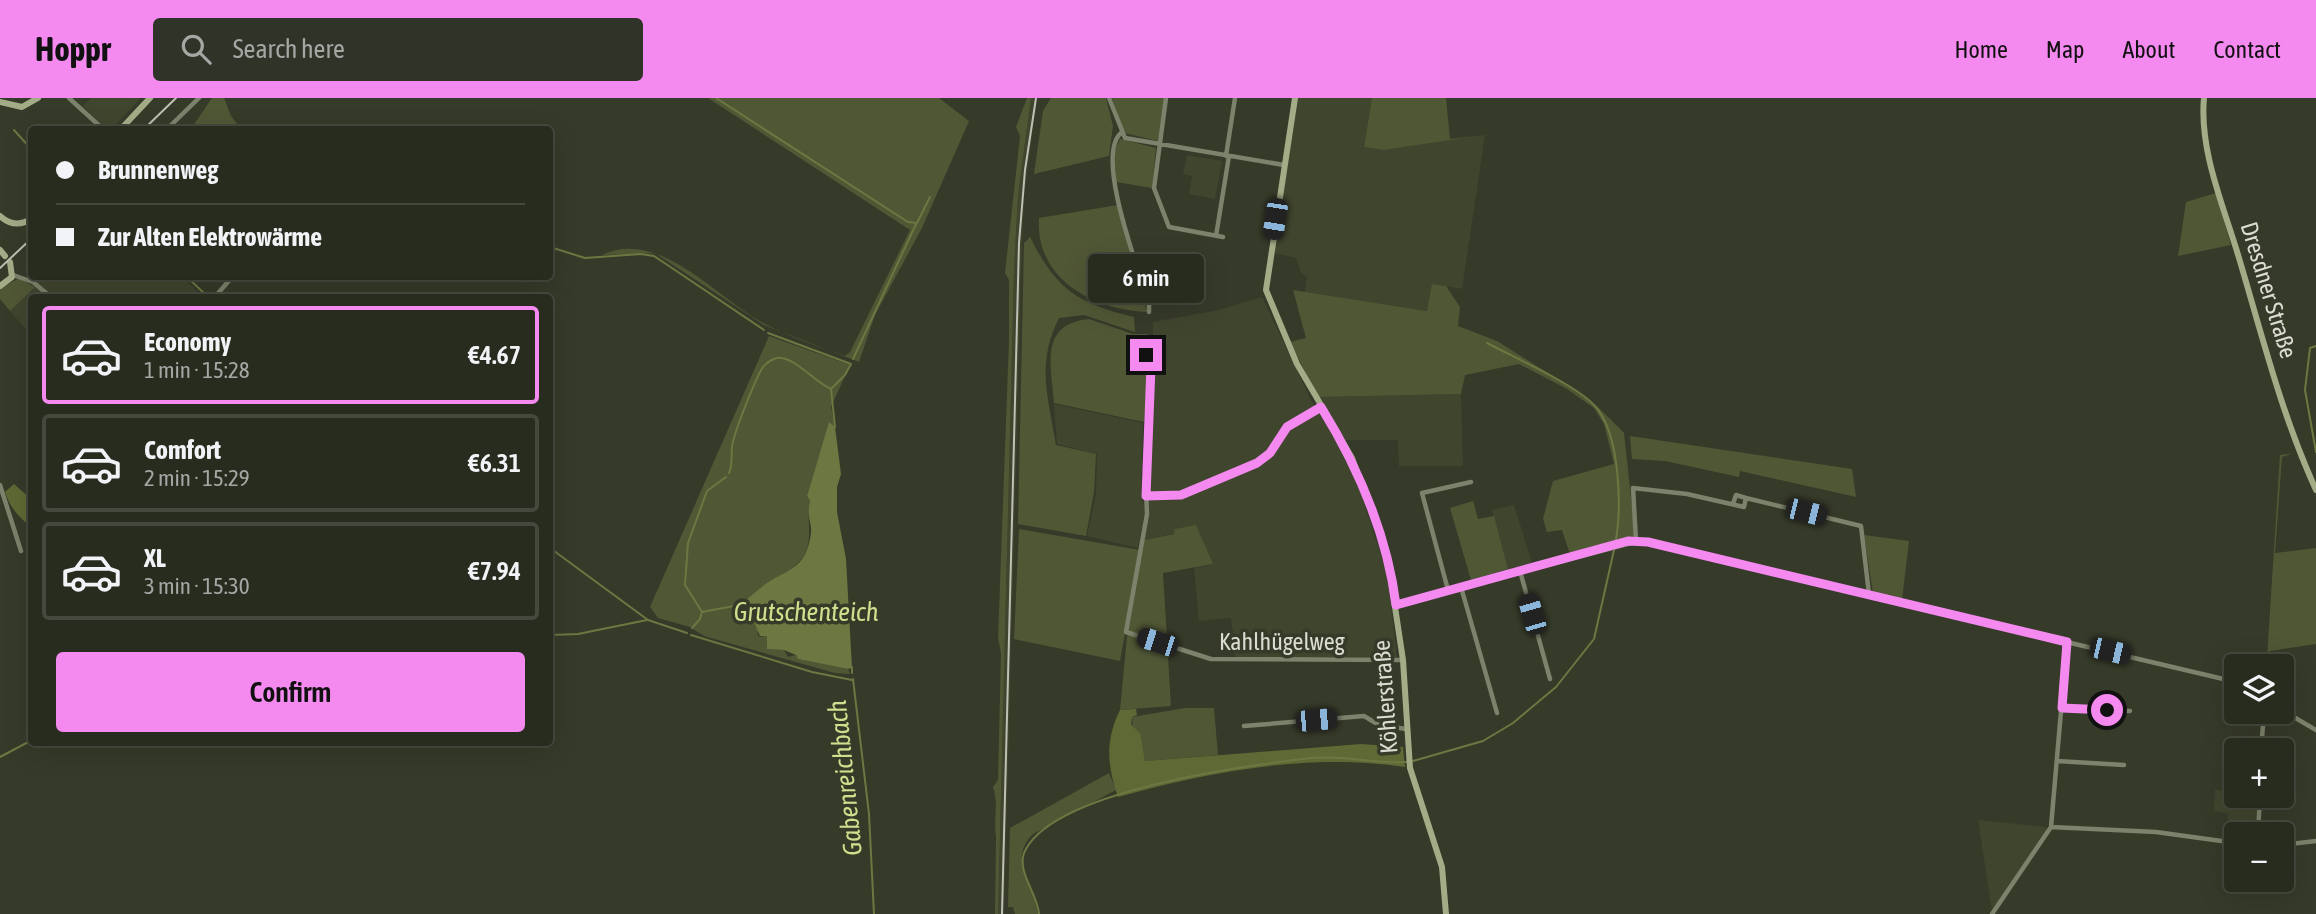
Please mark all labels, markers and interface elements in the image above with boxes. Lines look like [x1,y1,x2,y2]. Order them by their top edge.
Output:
search box [153,18,643,81]
text: Hoppr [35,30,111,68]
icon: search [177,30,215,68]
text: Search here [233,34,345,64]
text: Home [1954,36,2008,63]
text: Map [2046,36,2084,63]
text: About [2122,36,2175,63]
text: Contact [2213,36,2281,63]
text: Brunnenweg [98,155,218,185]
car [1262,197,1289,241]
street label: Dresdner Straße [2235,219,2303,361]
text: Zur Alten Elektrowärme [98,222,322,252]
callout: 6 min [1088,254,1204,302]
text: 6 min [1123,265,1169,291]
icon: car [60,324,123,387]
text: Economy [144,327,231,357]
route end [1130,339,1162,371]
text: €4.67 [468,340,521,370]
text: 1 min · 15:28 [144,357,250,383]
icon: car [60,432,123,495]
text: Comfort [144,435,221,465]
text: €6.31 [468,448,521,478]
text: 2 min · 15:29 [144,465,250,491]
car [1784,497,1829,527]
icon: car [60,540,123,603]
text: XL [144,543,166,573]
text: €7.94 [468,556,521,586]
text: 3 min · 15:30 [144,573,250,599]
car [1517,591,1548,637]
water label: Grutschenteich [734,597,879,627]
car [1134,626,1181,658]
street label: Kahlhügelweg [1219,628,1346,655]
car [2088,636,2133,666]
street label: Köhlerstraße [1368,639,1402,755]
button: Confirm [56,652,525,732]
map controls [2224,654,2294,892]
button: layers [2224,654,2294,724]
route start [2091,694,2123,726]
water label: Gabenreichbach [822,698,868,857]
car [1295,708,1338,732]
button: + [2224,738,2294,808]
button: − [2224,822,2294,892]

